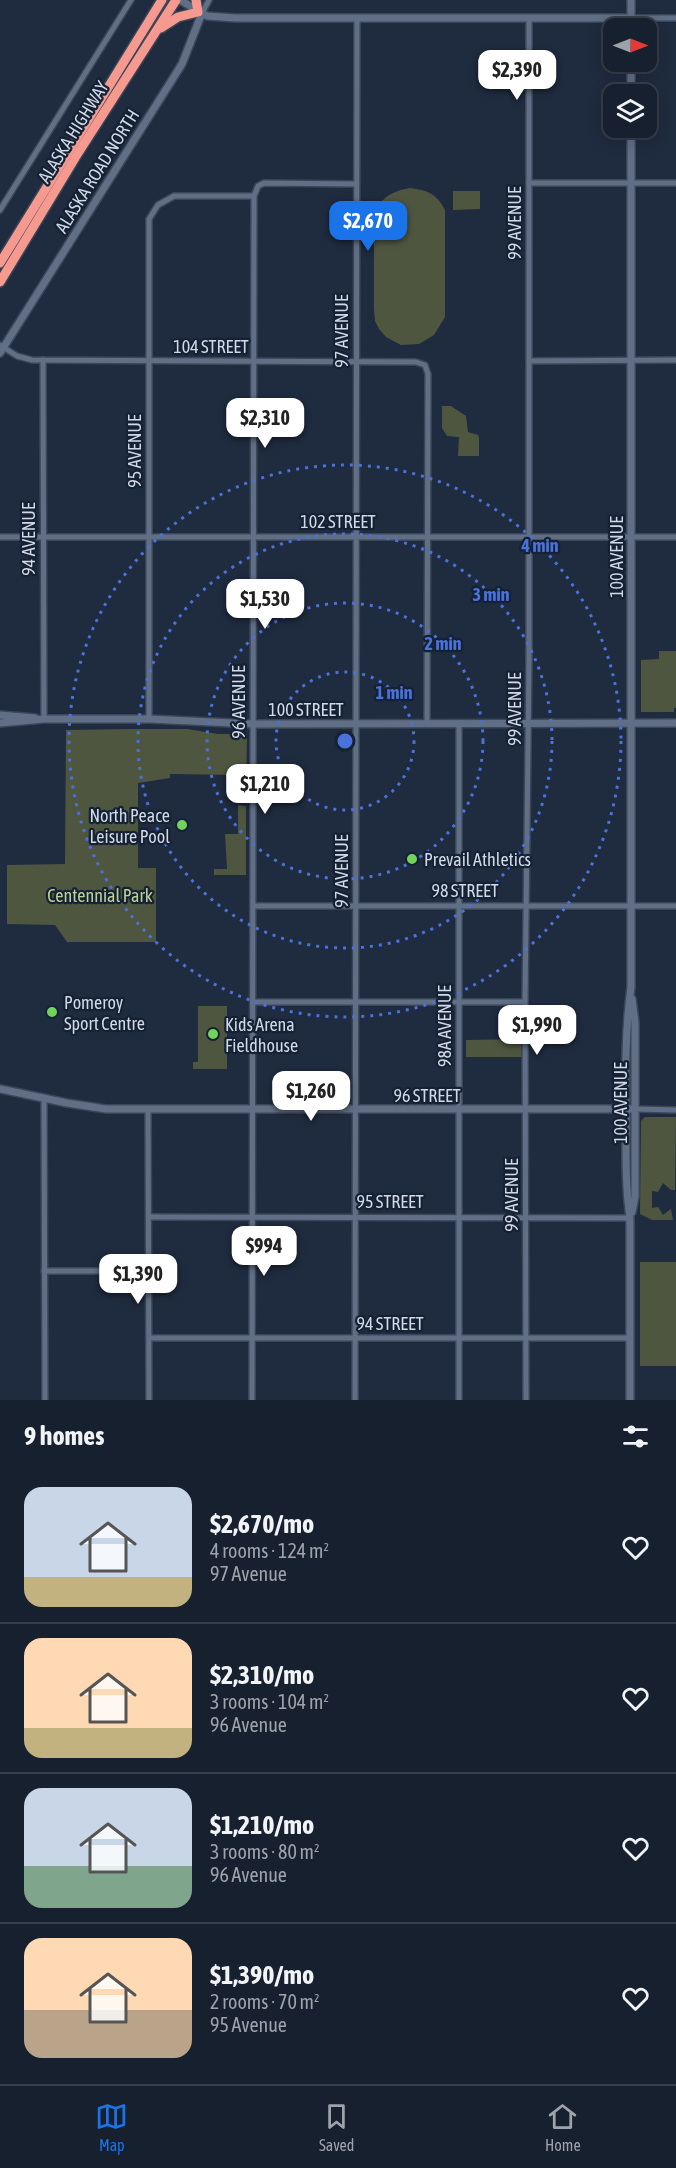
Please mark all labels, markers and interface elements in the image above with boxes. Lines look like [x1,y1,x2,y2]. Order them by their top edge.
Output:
north arrow [603,18,657,72]
map controls [603,18,657,138]
pin: $2,390 [468,50,566,101]
text: $2,390 [492,58,542,81]
street label: ALASKA HIGHWAY [33,77,113,187]
button: layers [603,84,657,138]
street label: ALASKA ROAD NORTH [51,105,143,237]
street label: 99 AVENUE [504,186,525,260]
pin: $2,670 [319,201,417,252]
text: $2,670 [343,209,393,232]
street label: 97 AVENUE [331,294,352,368]
street label: 104 STREET [173,336,249,357]
pin: $2,310 [216,398,314,449]
text: $2,310 [240,406,290,429]
street label: 95 AVENUE [124,414,145,488]
street label: 94 AVENUE [18,502,39,576]
street label: 102 STREET [300,511,376,532]
street label: 100 AVENUE [606,516,627,598]
text: 4 min [521,535,559,556]
pin: $1,530 [216,579,314,630]
text: 3 min [473,584,510,605]
text: $1,530 [240,587,290,610]
text: 2 min [425,633,462,654]
street label: 96 AVENUE [228,665,249,739]
street label: 99 AVENUE [504,672,525,746]
text: 1 min [376,682,413,703]
street label: 100 STREET [268,699,344,720]
centre of rings [335,731,355,751]
pin: $1,210 [216,764,314,815]
text: $1,210 [240,772,290,795]
place label: North Peace Leisure Pool [89,805,170,847]
marker: North Peace Leisure Pool [175,818,189,832]
street label: 97 AVENUE [331,834,352,908]
place label: Prevail Athletics [424,849,531,870]
marker: Prevail Athletics [405,852,419,866]
street label: 98 STREET [431,880,499,901]
park label: Centennial Park [47,885,153,906]
street label: 98A AVENUE [434,985,455,1067]
place label: Pomeroy Sport Centre [64,992,145,1034]
marker: Pomeroy Sport Centre [45,1005,59,1019]
pin: $1,990 [488,1005,586,1056]
text: $1,990 [512,1013,562,1036]
place label: Kids Arena Fieldhouse [225,1014,298,1056]
marker: Kids Arena Fieldhouse [206,1027,220,1041]
street label: 100 AVENUE [610,1062,631,1144]
pin: $1,260 [262,1071,360,1122]
text: $1,260 [286,1079,336,1102]
street label: 96 STREET [393,1085,461,1106]
street label: 99 AVENUE [501,1158,522,1232]
street label: 95 STREET [356,1191,424,1212]
pin: $994 [228,1226,300,1277]
text: $994 [246,1234,282,1257]
pin: $1,390 [89,1254,187,1305]
text: $1,390 [113,1262,163,1285]
street label: 94 STREET [356,1313,424,1334]
icon: filters [619,1420,652,1453]
text: 9 homes [24,1421,104,1451]
text: $2,670/mo [210,1509,314,1539]
icon: home [72,1511,144,1583]
icon: heart [619,1531,652,1564]
text: 4 rooms · 124 m² [210,1539,329,1562]
text: 97 Avenue [210,1562,287,1585]
text: $2,310/mo [210,1660,314,1690]
icon: home [72,1662,144,1734]
icon: heart [619,1682,652,1715]
text: 3 rooms · 104 m² [210,1690,329,1713]
text: 96 Avenue [210,1713,287,1736]
text: $1,210/mo [210,1810,314,1840]
icon: home [72,1812,144,1884]
icon: heart [619,1832,652,1865]
text: 3 rooms · 80 m² [210,1840,320,1863]
text: 96 Avenue [210,1863,287,1886]
text: $1,390/mo [210,1960,314,1990]
icon: home [72,1962,144,2034]
icon: heart [619,1982,652,2015]
text: 2 rooms · 70 m² [210,1990,320,2013]
text: 95 Avenue [210,2013,287,2036]
tab: Map [95,2100,128,2154]
tab: Saved [319,2100,354,2154]
tab: Home [545,2100,581,2154]

